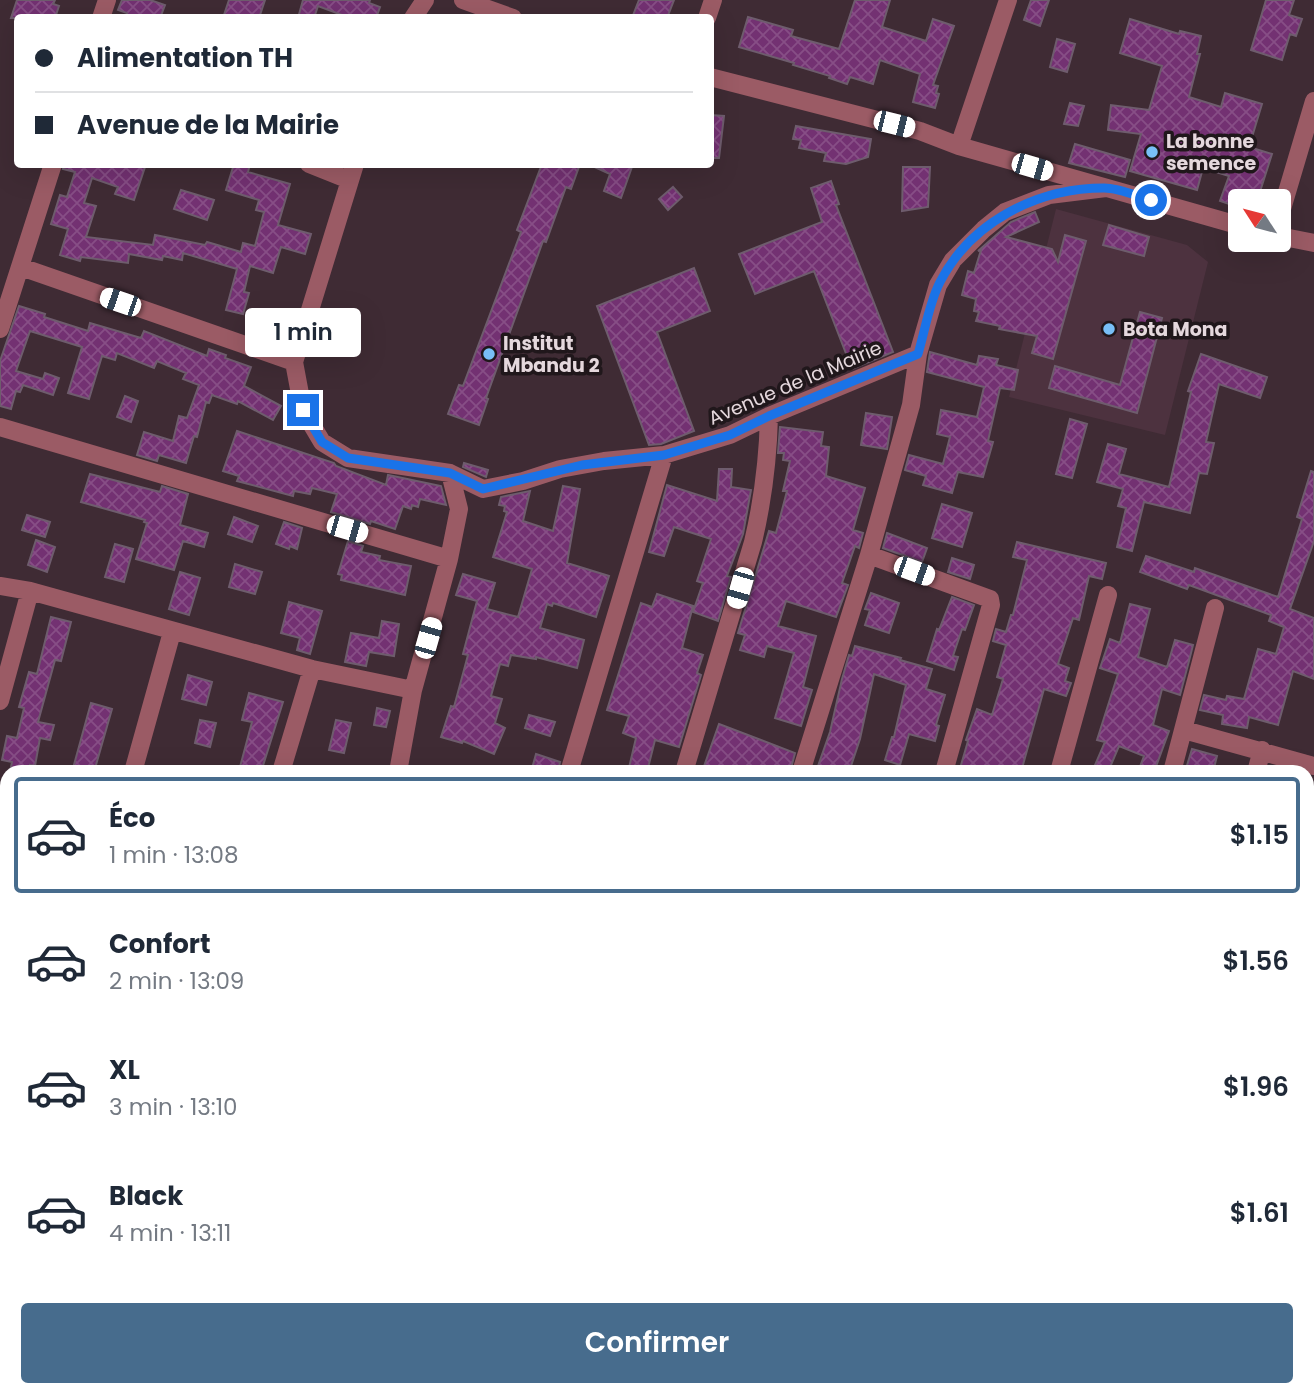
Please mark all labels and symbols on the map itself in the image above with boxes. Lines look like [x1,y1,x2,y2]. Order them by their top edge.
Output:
car [872,109,917,139]
place label: La bonne semence [1166,128,1256,177]
marker: La bonne semence [1144,144,1160,160]
car [1009,151,1056,183]
route start [1135,184,1167,216]
north arrow [1228,189,1292,252]
car [97,285,144,319]
callout: 1 min [245,308,361,358]
place label: Bota Mona [1123,316,1228,343]
marker: Bota Mona [1101,321,1117,337]
place label: Institut Mbandu 2 [503,330,600,379]
street label: Avenue de la Mairie [704,334,886,432]
marker: Institut Mbandu 2 [481,346,497,362]
route end [287,394,319,426]
car [324,513,371,545]
car [891,554,938,588]
car [725,565,756,611]
car [413,615,444,661]

